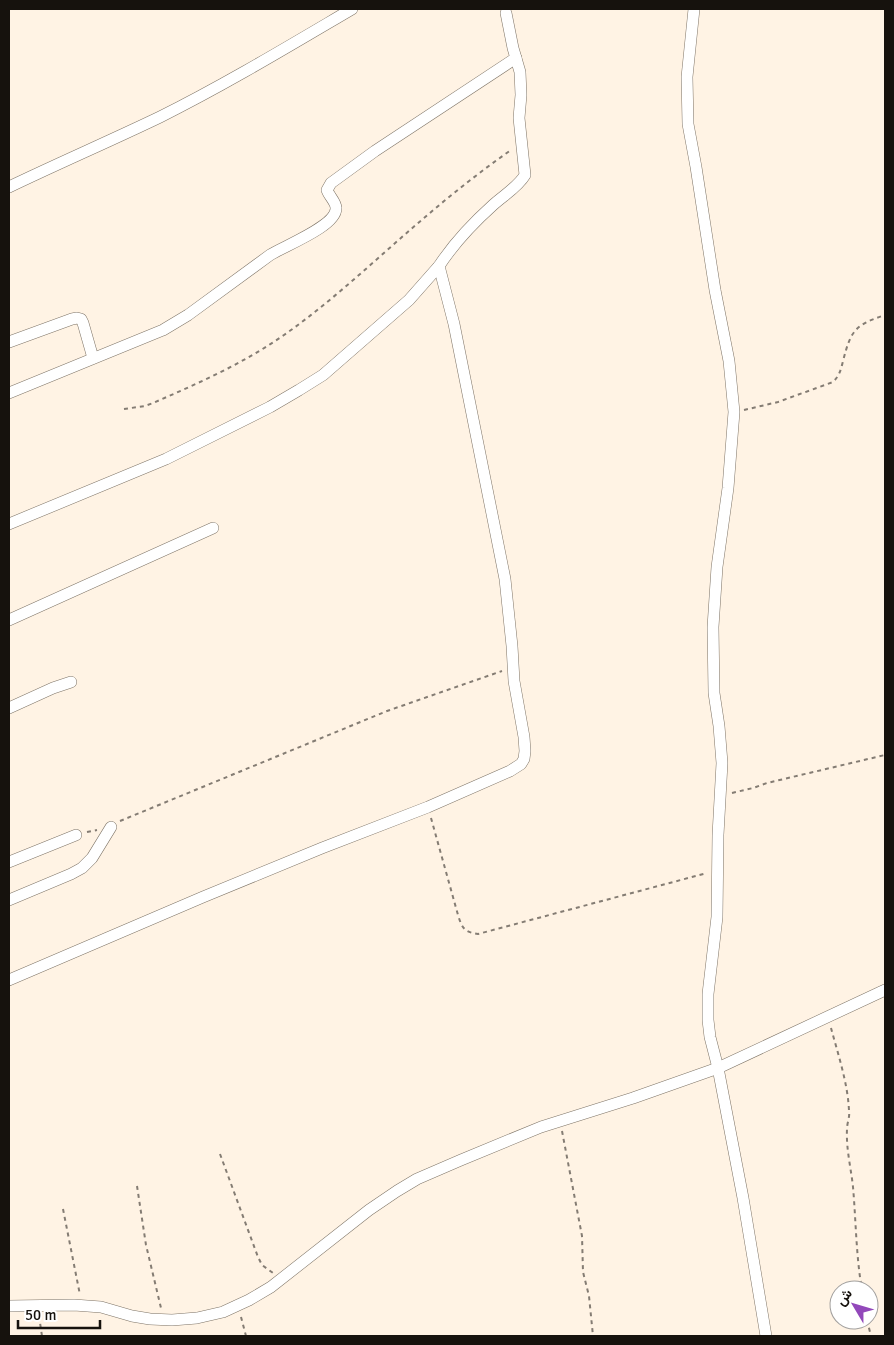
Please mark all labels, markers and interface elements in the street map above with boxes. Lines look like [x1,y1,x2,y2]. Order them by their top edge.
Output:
north arrow [829,1280,879,1330]
text: ش [832,1285,856,1309]
scale bar [18,1298,100,1330]
text: 50 m [25,1306,56,1324]

